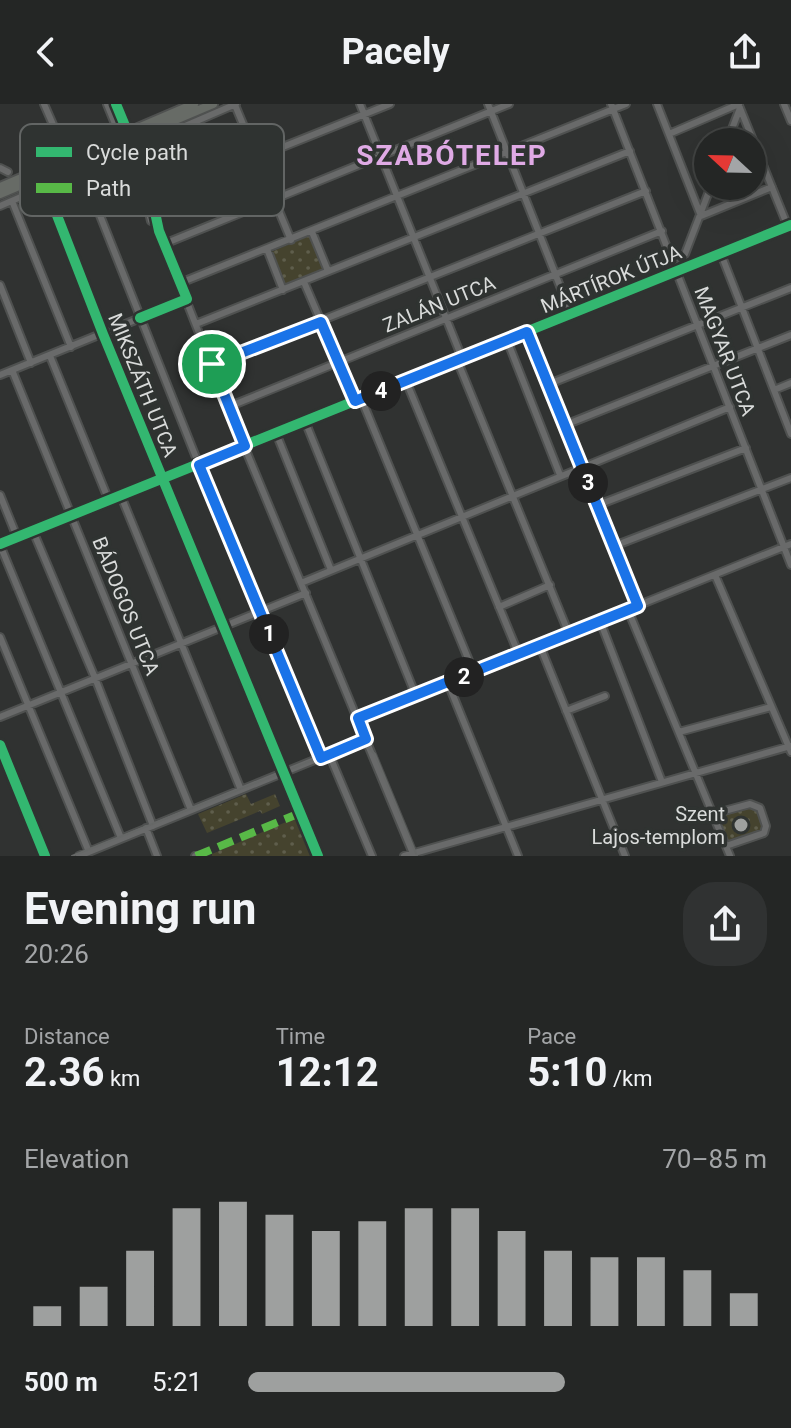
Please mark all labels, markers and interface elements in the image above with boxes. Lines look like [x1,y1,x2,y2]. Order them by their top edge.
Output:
icon: back [24,30,68,74]
icon: share [723,30,767,74]
text: Pacely [341,31,450,73]
legend [20,124,284,216]
north arrow [694,128,766,200]
map controls [694,128,766,200]
district label: SZABÓTELEP [356,139,548,172]
text: Cycle path [86,140,188,165]
text: Path [86,176,131,201]
street label: MÁRTÍROK ÚTJA [537,240,685,318]
street label: ZALÁN UTCA [379,271,499,337]
street label: MAGYAR UTCA [689,283,761,419]
street label: MIKSZÁTH UTCA [103,310,183,460]
pin [178,330,246,398]
icon: arrive [190,342,234,386]
pin: 4 [361,371,401,411]
text: 4 [375,378,387,403]
pin: 3 [568,463,608,503]
text: 3 [582,470,594,495]
street label: BÁDOGOS UTCA [87,533,165,679]
pin: 1 [249,614,289,654]
text: 1 [263,621,275,646]
pin: 2 [444,657,484,697]
text: 2 [458,664,470,689]
place label: Szent Lajos-templom [592,802,725,849]
marker: Szent Lajos-templom [732,816,750,834]
button: share [683,882,767,966]
text: Evening run [24,883,256,935]
text: 20:26 [24,939,89,969]
text: Distance [24,1024,110,1049]
text: Time [276,1024,325,1049]
text: Pace [527,1024,576,1049]
text: 2.36 [24,1049,104,1096]
text: 12:12 [276,1049,379,1096]
text: 5:10 [527,1049,607,1096]
text: km [104,1066,140,1091]
text: /km [607,1066,652,1091]
text: Elevation [24,1144,129,1174]
text: 70–85 m [662,1144,767,1174]
text: 500 m [24,1367,98,1397]
text: 5:21 [152,1367,202,1397]

